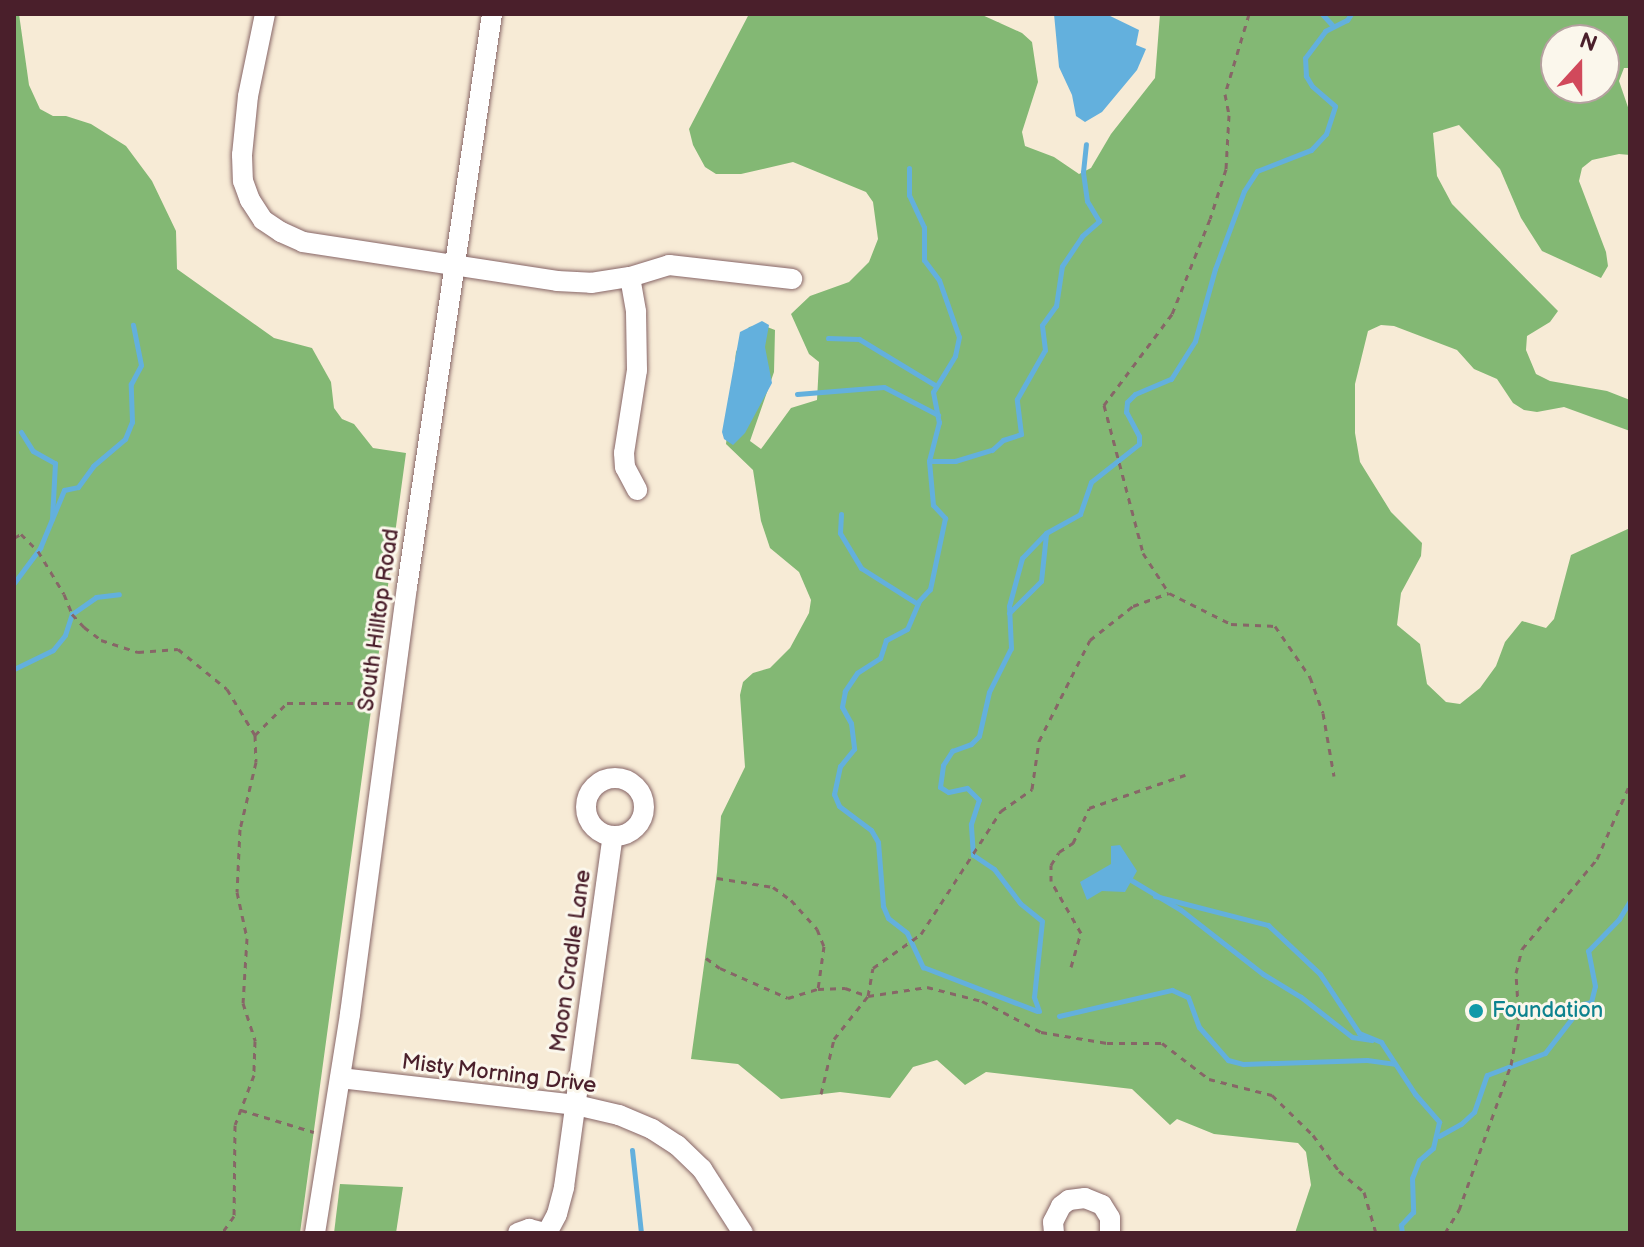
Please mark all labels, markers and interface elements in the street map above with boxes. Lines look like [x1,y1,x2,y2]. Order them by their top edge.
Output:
north arrow [1540,24,1620,104]
text: N [1576,27,1601,59]
street label: South Hilltop Road [353,527,405,713]
street label: Moon Cradle Lane [545,868,597,1054]
place label: Foundation [1492,998,1603,1024]
marker: Foundation [1467,1002,1485,1020]
street label: Misty Morning Drive [399,1049,599,1099]

